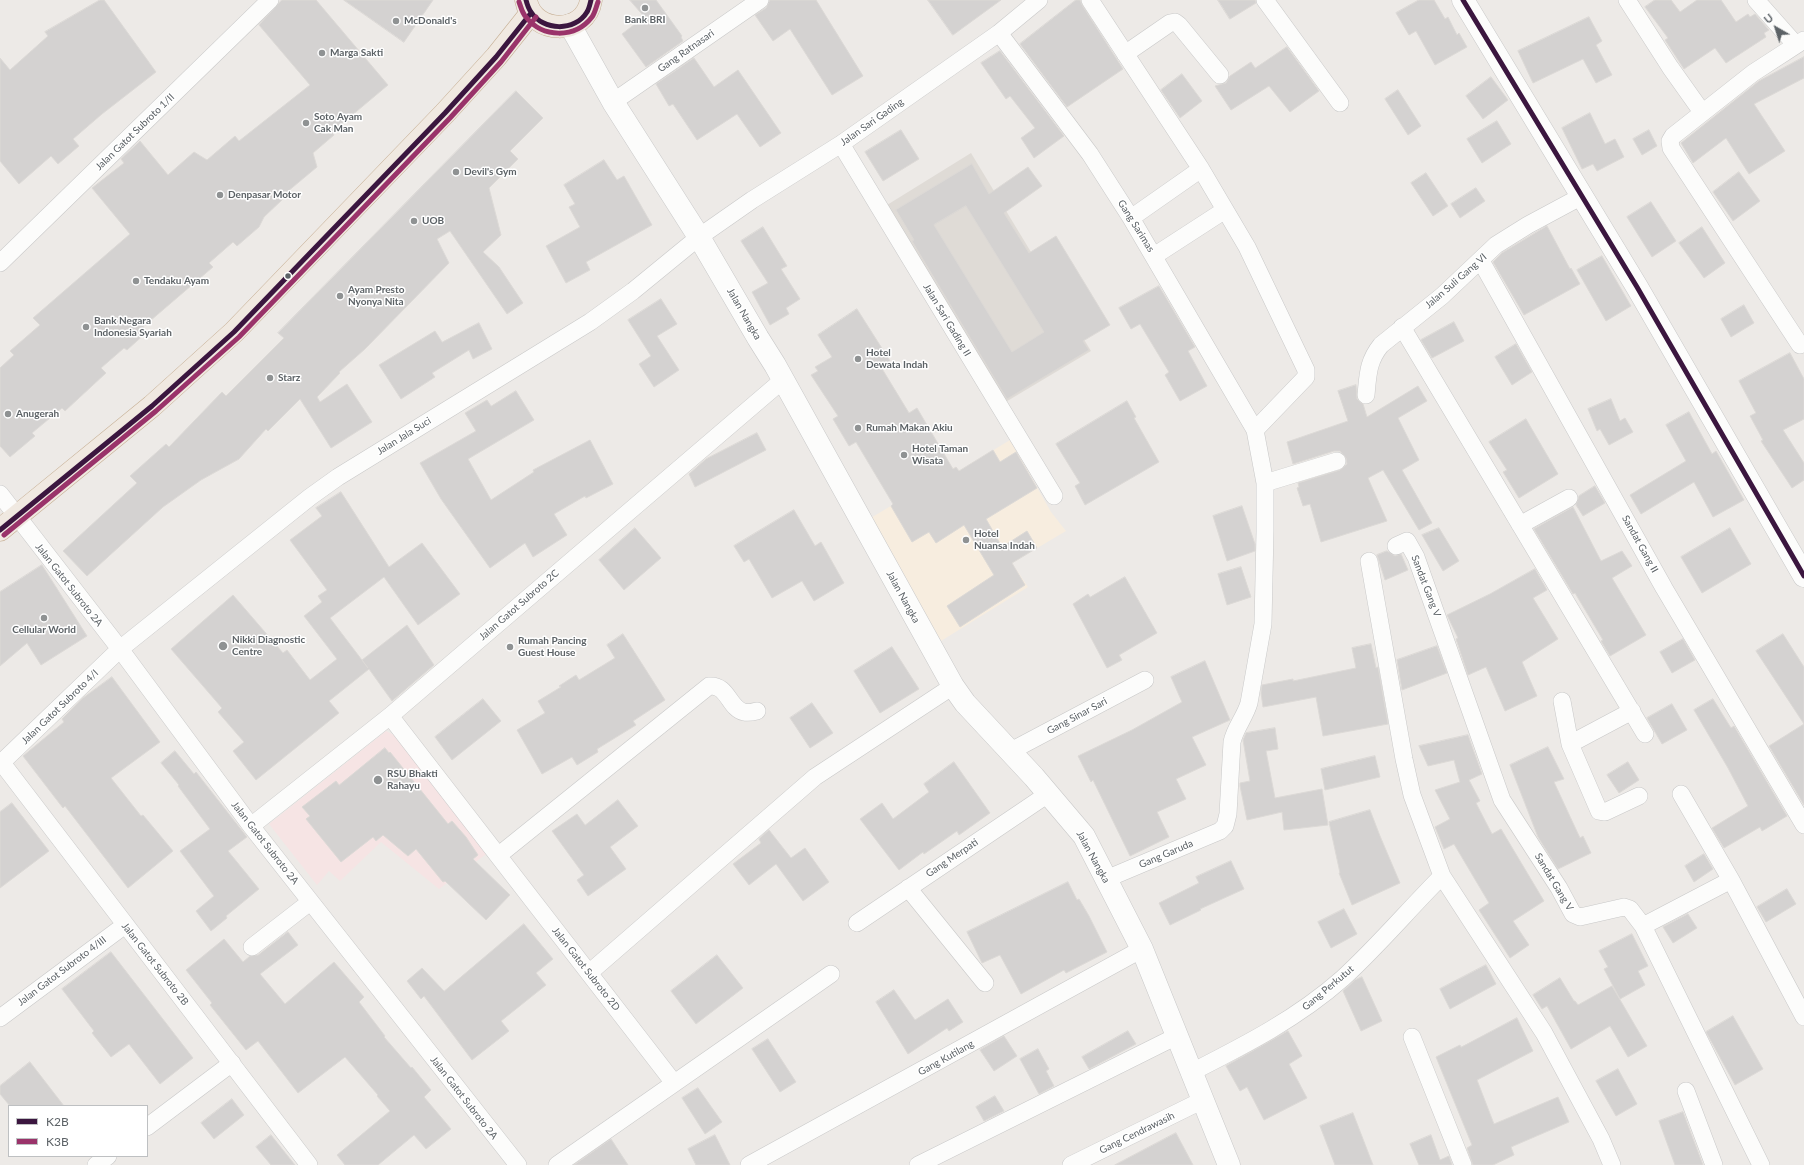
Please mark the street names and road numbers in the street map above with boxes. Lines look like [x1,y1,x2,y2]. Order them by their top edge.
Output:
street label: Gang Ratnasari [655,27,717,75]
street label: Jalan Gatot Subroto 1/II [93,91,177,173]
street label: Jalan Sari Gading [838,96,906,148]
street label: Gang Sarimas [1115,198,1157,254]
street label: Jalan Suli Gang VI [1423,251,1489,311]
street label: Jalan Sari Gading II [921,282,973,358]
street label: Jalan Nangka [724,286,764,342]
street label: Jalan Jala Suci [375,415,433,457]
street label: Sandat Gang II [1619,513,1661,575]
street label: Jalan Gatot Subroto 2A [33,541,105,629]
street label: Sandat Gang V [1409,554,1443,618]
street label: Jalan Gatot Subroto 2C [477,567,561,643]
street label: Jalan Nangka [884,569,922,625]
street label: Jalan Gatot Subroto 4/I [19,667,101,747]
street label: Gang Sinar Sari [1045,695,1109,737]
street label: Jalan Gatot Subroto 2A [229,799,301,887]
street label: Jalan Nangka [1074,829,1112,885]
street label: Gang Merpati [924,836,980,880]
street label: Gang Garuda [1137,837,1195,871]
street label: Sandat Gang V [1532,851,1576,913]
street label: Jalan Gatot Subroto 2B [119,920,191,1008]
street label: Jalan Gatot Subroto 2D [550,925,622,1013]
street label: Jalan Gatot Subroto 4/III [15,934,109,1008]
street label: Gang Perkutut [1300,963,1356,1013]
street label: Gang Kutilang [916,1038,976,1078]
street label: Jalan Gatot Subroto 2A [428,1054,500,1142]
street label: Gang Cendrawasih [1097,1110,1177,1156]

